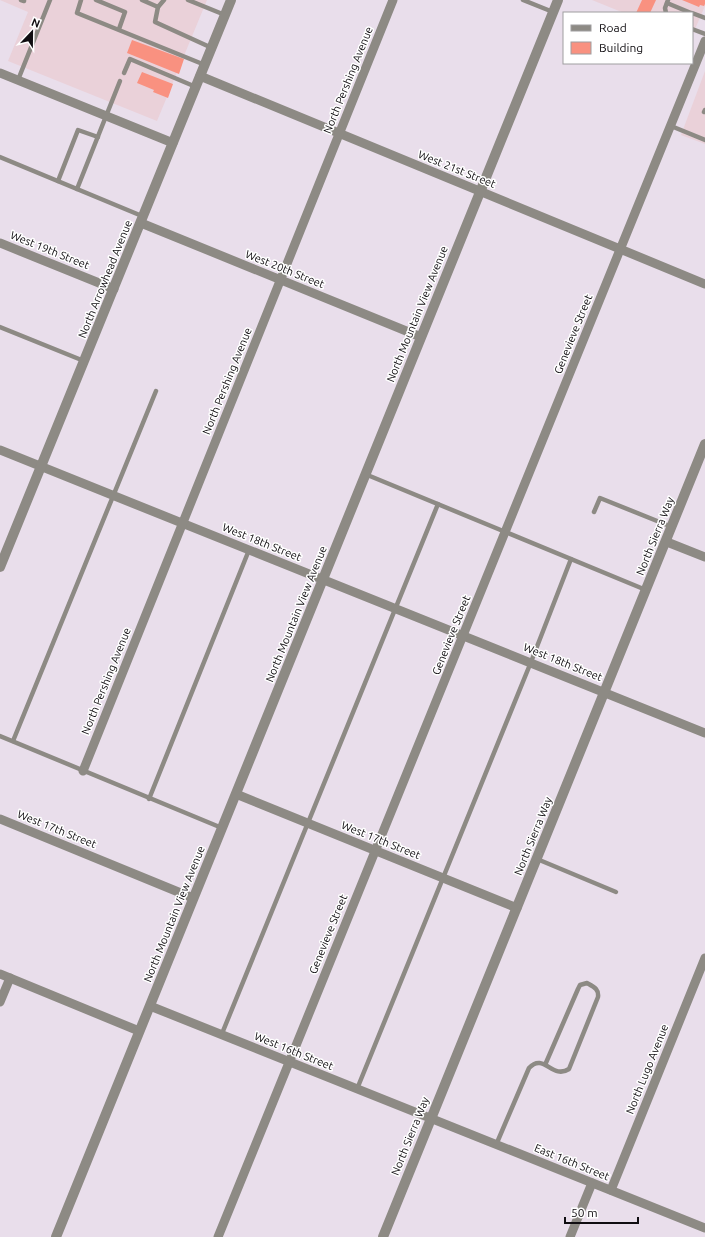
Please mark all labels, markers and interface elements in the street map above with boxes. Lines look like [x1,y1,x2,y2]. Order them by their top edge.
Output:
north arrow [12,12,52,52]
legend [563,12,693,64]
text: N [30,16,42,30]
text: Road [599,21,627,34]
street label: North Pershing Avenue [321,25,375,135]
text: Building [599,41,643,54]
street label: West 21st Street [417,148,498,190]
street label: North Arrowhead Avenue [76,218,134,340]
street label: West 19th Street [9,229,92,272]
street label: North Mountain View Avenue [384,244,450,384]
street label: West 20th Street [244,248,327,291]
street label: Genevieve Street [552,292,595,375]
street label: North Pershing Avenue [200,326,254,436]
street label: North Sierra Way [634,494,676,577]
street label: West 18th Street [221,521,304,564]
street label: North Mountain View Avenue [263,544,329,684]
street label: Genevieve Street [430,593,473,676]
street label: North Pershing Avenue [79,626,133,736]
street label: West 18th Street [522,641,605,684]
street label: North Sierra Way [512,794,554,877]
street label: West 17th Street [16,808,99,851]
street label: West 17th Street [340,819,423,862]
street label: North Mountain View Avenue [141,844,207,984]
street label: Genevieve Street [307,892,350,975]
street label: North Lugo Avenue [623,1022,671,1116]
street label: West 16th Street [253,1030,336,1073]
street label: North Sierra Way [389,1094,431,1177]
street label: East 16th Street [533,1142,612,1183]
scale bar [565,1199,638,1225]
text: 50 m [571,1206,598,1219]

